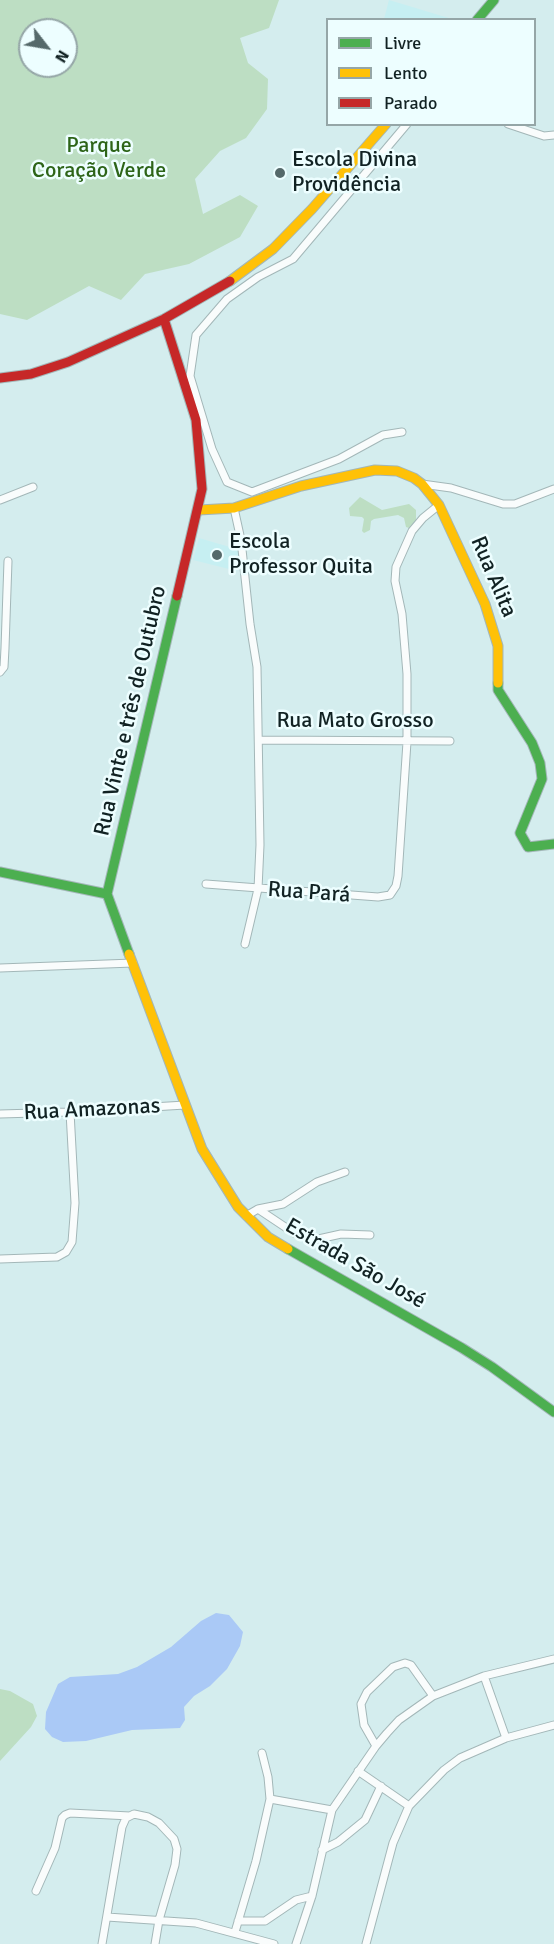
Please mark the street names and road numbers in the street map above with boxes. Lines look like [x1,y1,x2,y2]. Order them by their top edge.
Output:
street label: Rua Alita [464,533,522,621]
street label: Rua Vinte e três de Outubro [89,583,173,839]
street label: Rua Mato Grosso [276,708,434,734]
street label: Rua Pará [267,877,351,909]
street label: Rua Amazonas [23,1093,161,1127]
street label: Estrada São José [280,1213,430,1315]

